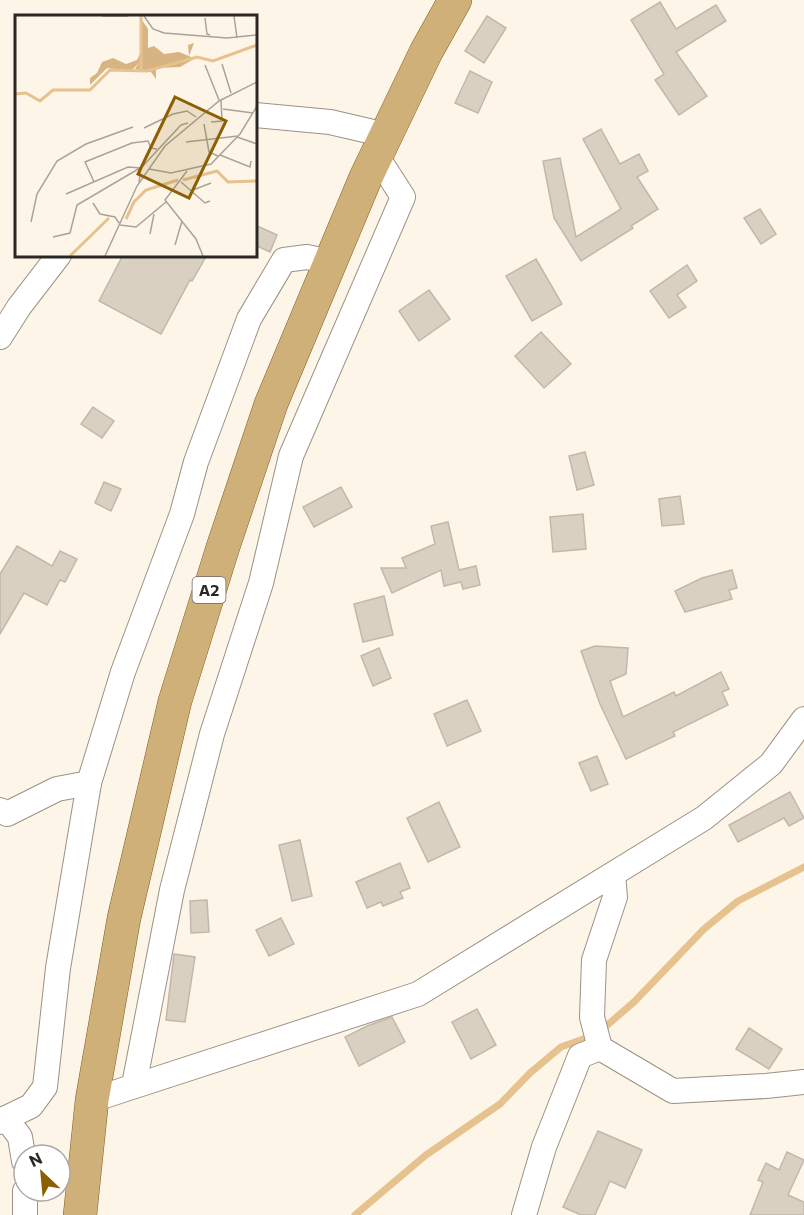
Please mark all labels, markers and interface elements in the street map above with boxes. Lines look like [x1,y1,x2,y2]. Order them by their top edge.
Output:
inset map [15,15,256,256]
road number: A2 [192,577,226,603]
north arrow [12,1143,72,1203]
text: N [26,1148,45,1170]

